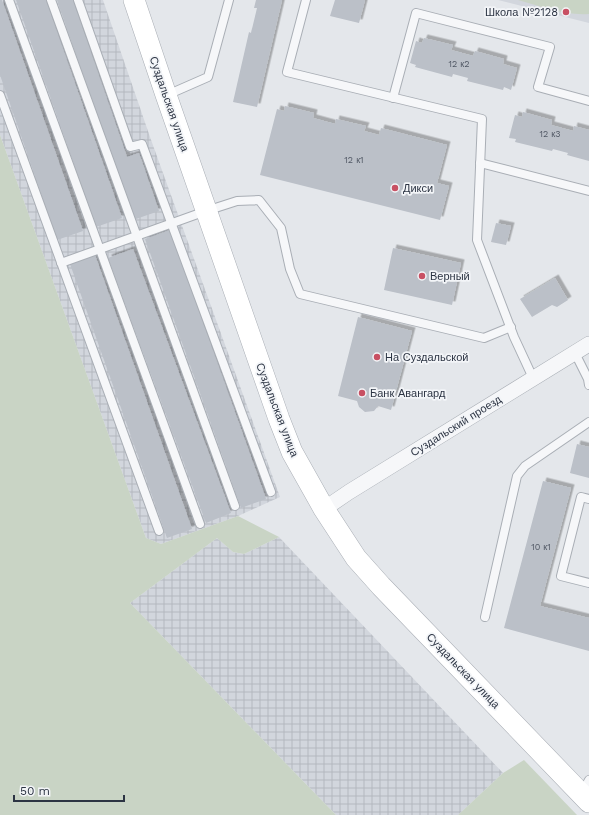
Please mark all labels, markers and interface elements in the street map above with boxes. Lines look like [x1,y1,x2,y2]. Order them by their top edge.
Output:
place label: Школа №2128 [485,6,558,19]
marker: Школа №2128 [561,7,571,17]
street label: Суздальская улица [147,55,192,154]
house number: 12 к2 [448,59,470,69]
house number: 12 к3 [539,129,561,139]
house number: 12 к1 [344,155,364,165]
place label: Дикси [403,182,433,195]
marker: Дикси [390,183,400,193]
place label: Верный [430,270,470,283]
marker: Верный [417,271,427,281]
place label: На Суздальской [385,351,468,364]
marker: На Суздальской [372,352,382,362]
street label: Суздальская улица [253,361,301,460]
place label: Банк Авангард [370,387,446,400]
marker: Банк Авангард [357,388,367,398]
street label: Суздальский проезд [408,392,504,459]
house number: 10 к1 [531,542,551,552]
street label: Суздальская улица [424,631,503,712]
scale bar [14,777,124,803]
text: 50 m [20,784,50,798]

